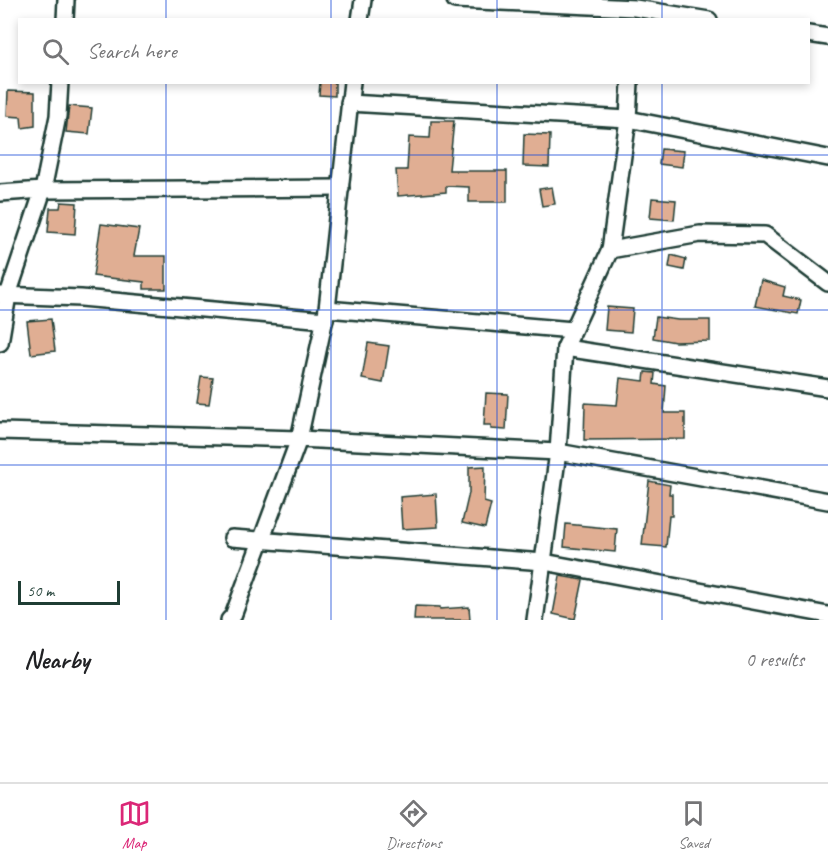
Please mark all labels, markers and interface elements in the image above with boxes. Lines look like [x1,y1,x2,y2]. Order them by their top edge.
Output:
search box [18,18,810,84]
icon: search [39,35,72,68]
text: Search here [87,37,177,65]
scale bar [18,578,120,606]
text: 50 m [27,581,54,601]
text: Nearby [24,643,89,676]
text: 0 results [745,647,804,672]
tab: Map [118,797,151,853]
tab: Directions [386,797,442,853]
tab: Saved [677,797,710,853]

